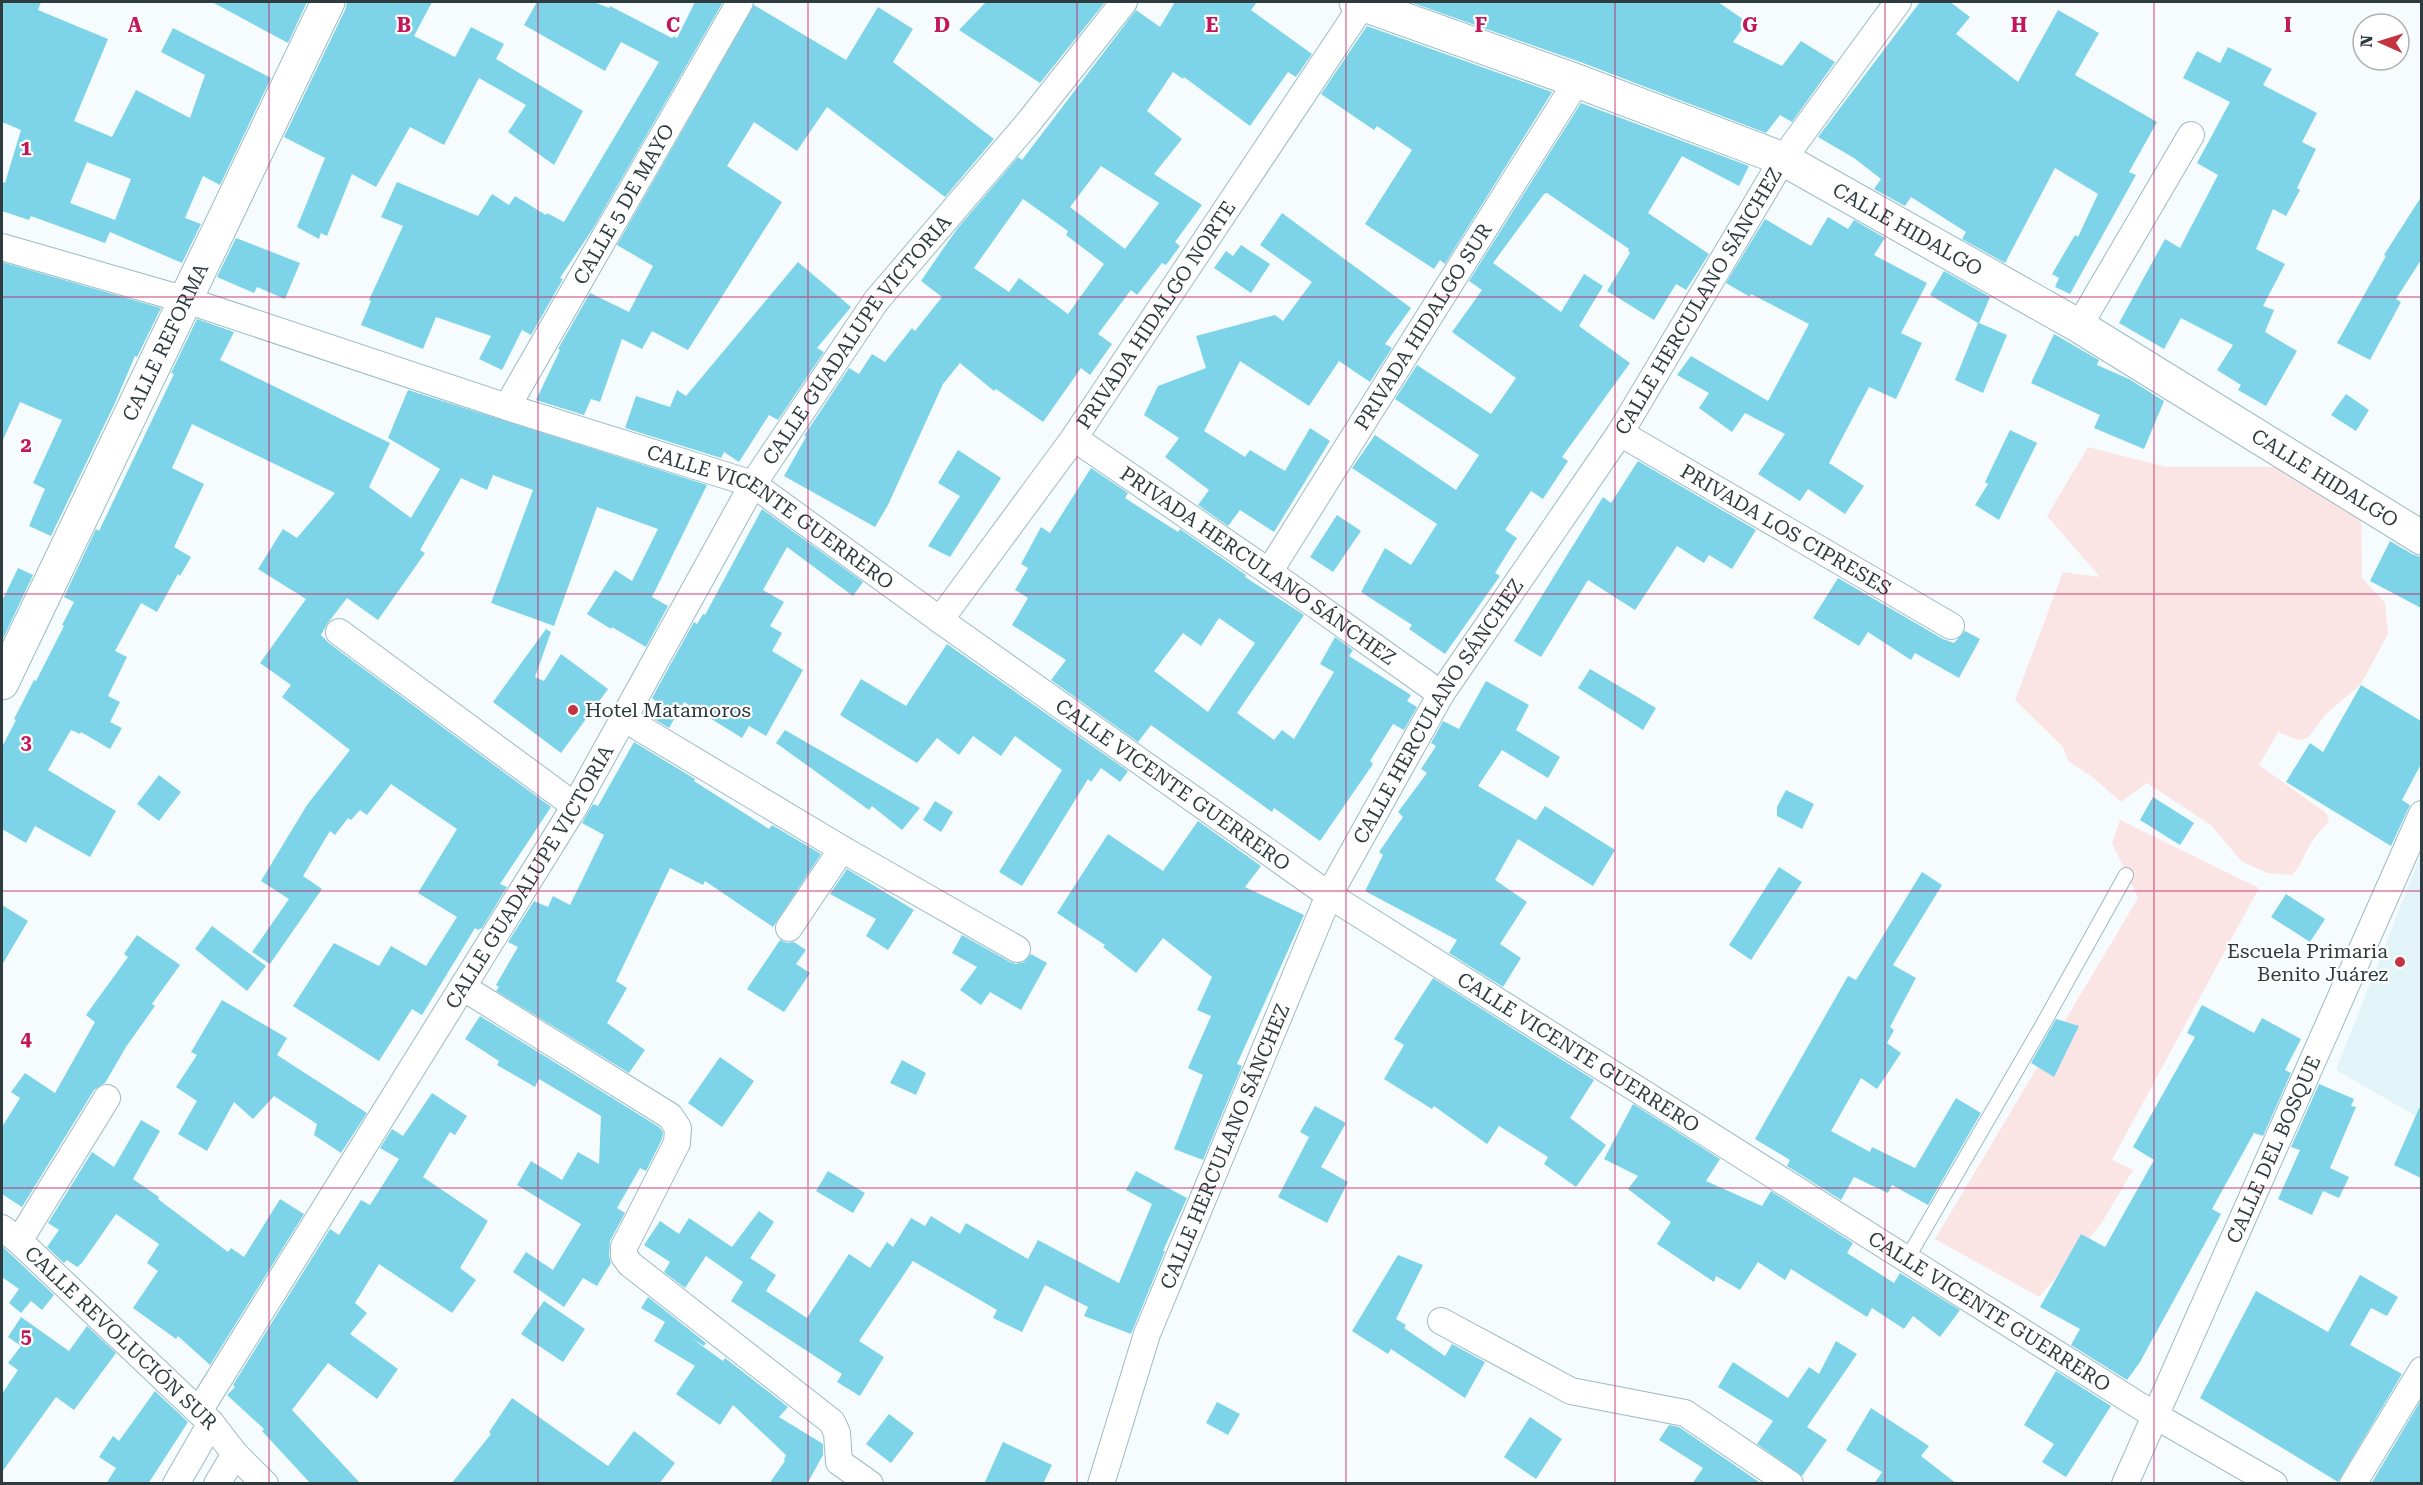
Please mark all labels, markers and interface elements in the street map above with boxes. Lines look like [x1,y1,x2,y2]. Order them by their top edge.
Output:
north arrow [2351,12,2411,72]
text: A [128,13,143,37]
text: B [397,13,411,37]
text: C [666,13,680,37]
text: D [934,13,950,37]
text: E [1206,13,1219,37]
text: F [1475,13,1487,37]
text: G [1742,13,1758,37]
text: H [2011,13,2027,37]
text: I [2284,13,2292,37]
text: N [2357,35,2376,48]
street label: CALLE 5 DE MAYO [568,120,679,289]
text: 1 [20,136,32,160]
street label: CALLE HERCULANO SÁNCHEZ [1610,163,1787,439]
street label: CALLE HIDALGO [1828,178,1987,281]
street label: PRIVADA HIDALGO NORTE [1072,196,1240,433]
street label: CALLE GUADALUPE VICTORIA [757,210,956,469]
street label: PRIVADA HIDALGO SUR [1349,218,1497,434]
street label: CALLE REFORMA [117,259,213,425]
street label: CALLE HIDALGO [2247,424,2403,532]
text: 2 [20,433,32,457]
street label: CALLE VICENTE GUERRERO [644,440,899,594]
street label: PRIVADA LOS CIPRESES [1676,459,1896,601]
street label: PRIVADA HERCULANO SÁNCHEZ [1116,461,1400,670]
street label: CALLE HERCULANO SÁNCHEZ [1348,574,1528,848]
street label: CALLE VICENTE GUERRERO [1051,693,1295,876]
place label: Hotel Matamoros [585,698,751,722]
marker: Hotel Matamoros [566,703,580,717]
text: 3 [20,730,32,754]
street label: CALLE GUADALUPE VICTORIA [440,741,618,1013]
place label: Escuela Primaria Benito Juárez [2227,939,2388,986]
marker: Escuela Primaria Benito Juárez [2393,955,2407,969]
street label: CALLE VICENTE GUERRERO [1453,967,1704,1137]
street label: CALLE HERCULANO SÁNCHEZ [1155,1000,1295,1293]
text: 4 [20,1027,32,1051]
street label: CALLE DEL BOSQUE [2221,1052,2325,1247]
street label: CALLE VICENTE GUERRERO [1864,1226,2115,1397]
street label: CALLE REVOLUCIÓN SUR [20,1241,222,1435]
text: 5 [20,1324,32,1348]

